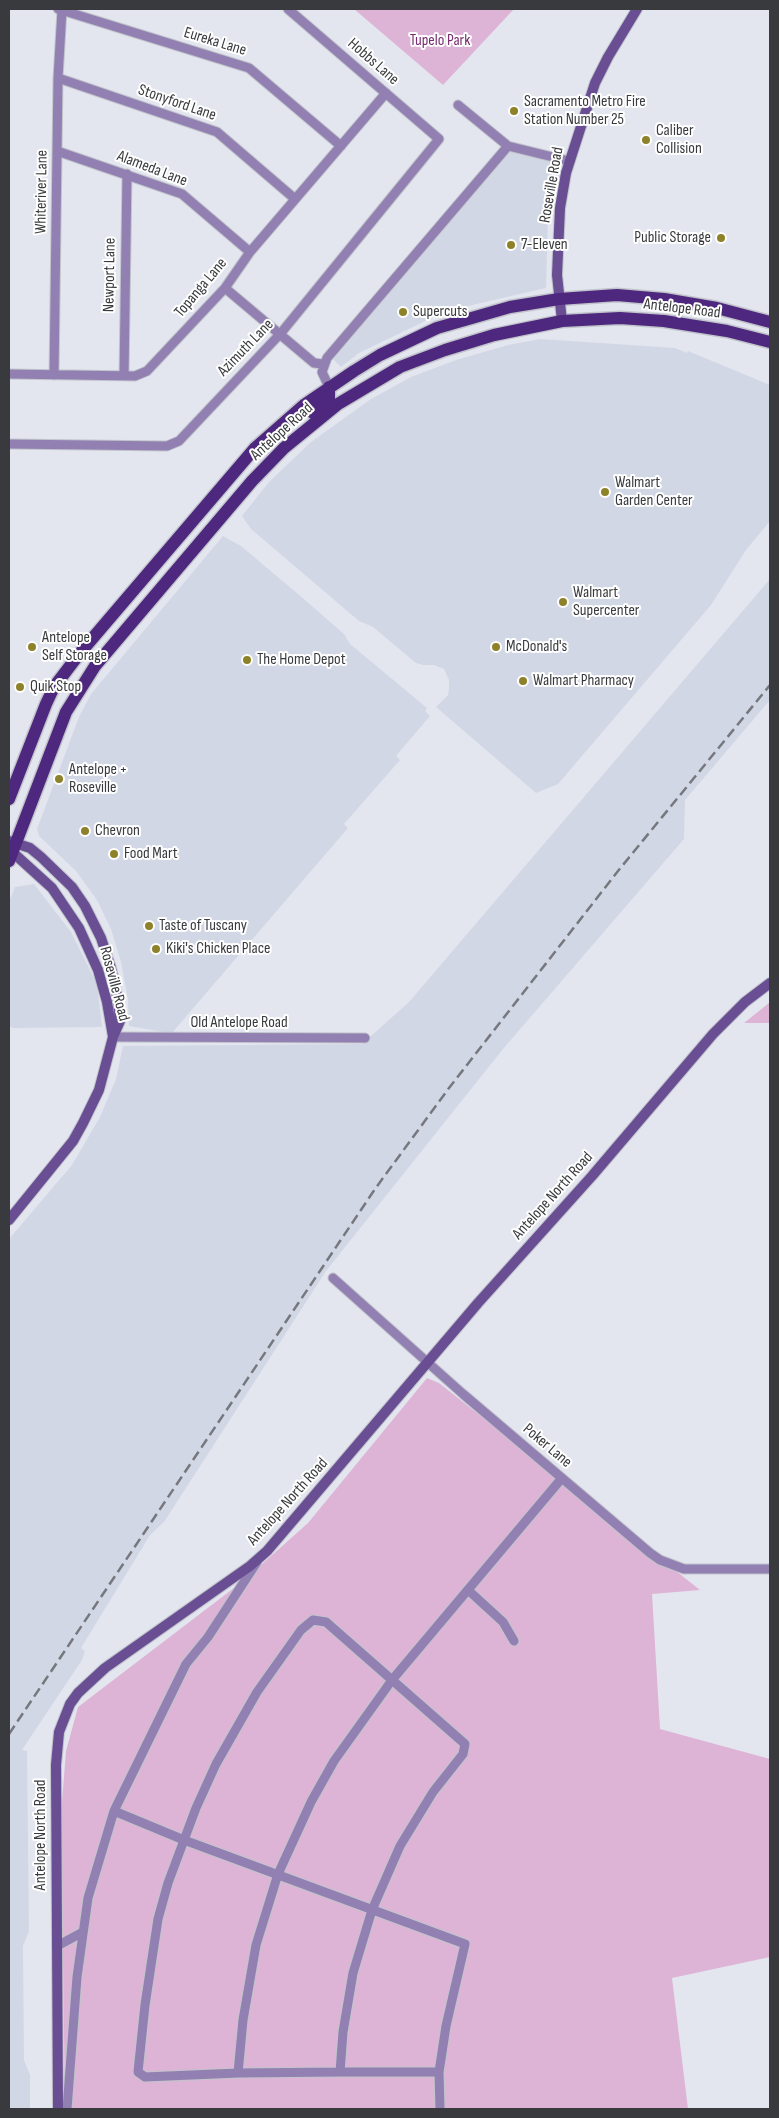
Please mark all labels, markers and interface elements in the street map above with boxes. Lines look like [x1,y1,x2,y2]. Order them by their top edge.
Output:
street label: Eureka Lane [181,23,249,61]
park label: Tupelo Park [410,31,470,51]
street label: Hobbs Lane [343,35,403,89]
street label: Stonyford Lane [136,81,218,125]
place label: Sacramento Metro Fire Station Number 25 [524,92,646,130]
marker: Sacramento Metro Fire Station Number 25 [508,105,520,117]
place label: Caliber Collision [656,121,702,159]
marker: Caliber Collision [640,134,652,146]
street label: Roseville Road [536,146,568,224]
street label: Alameda Lane [114,147,190,191]
street label: Whiteriver Lane [32,150,52,234]
place label: Public Storage [634,228,711,248]
marker: Public Storage [715,232,727,244]
place label: 7-Eleven [521,235,568,255]
street label: Newport Lane [100,238,120,312]
marker: 7-Eleven [505,239,517,251]
street label: Topanga Lane [171,254,231,322]
street label: Antelope Road [643,295,721,323]
place label: Supercuts [413,302,468,322]
marker: Supercuts [397,306,409,318]
street label: Azimuth Lane [214,315,278,381]
street label: Antelope Road [247,399,317,465]
place label: Walmart Garden Center [615,473,693,511]
marker: Walmart Garden Center [599,486,611,498]
place label: Walmart Supercenter [573,583,639,621]
marker: Walmart Supercenter [557,596,569,608]
place label: Antelope Self Storage [42,628,107,666]
place label: McDonald's [506,637,567,657]
marker: Antelope Self Storage [26,641,38,653]
marker: McDonald's [490,641,502,653]
place label: The Home Depot [257,650,346,670]
marker: The Home Depot [241,654,253,666]
place label: Walmart Pharmacy [533,671,634,691]
marker: Walmart Pharmacy [517,675,529,687]
place label: Quik Stop [30,677,81,697]
marker: Quik Stop [14,681,26,693]
place label: Antelope + Roseville [69,760,127,798]
marker: Antelope + Roseville [53,773,65,785]
place label: Chevron [95,821,140,841]
marker: Chevron [79,825,91,837]
place label: Food Mart [124,844,178,864]
marker: Food Mart [108,848,120,860]
place label: Taste of Tuscany [159,916,247,936]
marker: Taste of Tuscany [143,920,155,932]
place label: Kiki's Chicken Place [166,939,270,959]
marker: Kiki's Chicken Place [150,943,162,955]
street label: Roseville Road [95,944,133,1024]
street label: Old Antelope Road [190,1013,288,1033]
street label: Antelope North Road [509,1148,597,1244]
street label: Poker Lane [519,1420,575,1472]
street label: Antelope North Road [244,1454,332,1550]
street label: Antelope North Road [31,1779,51,1891]

